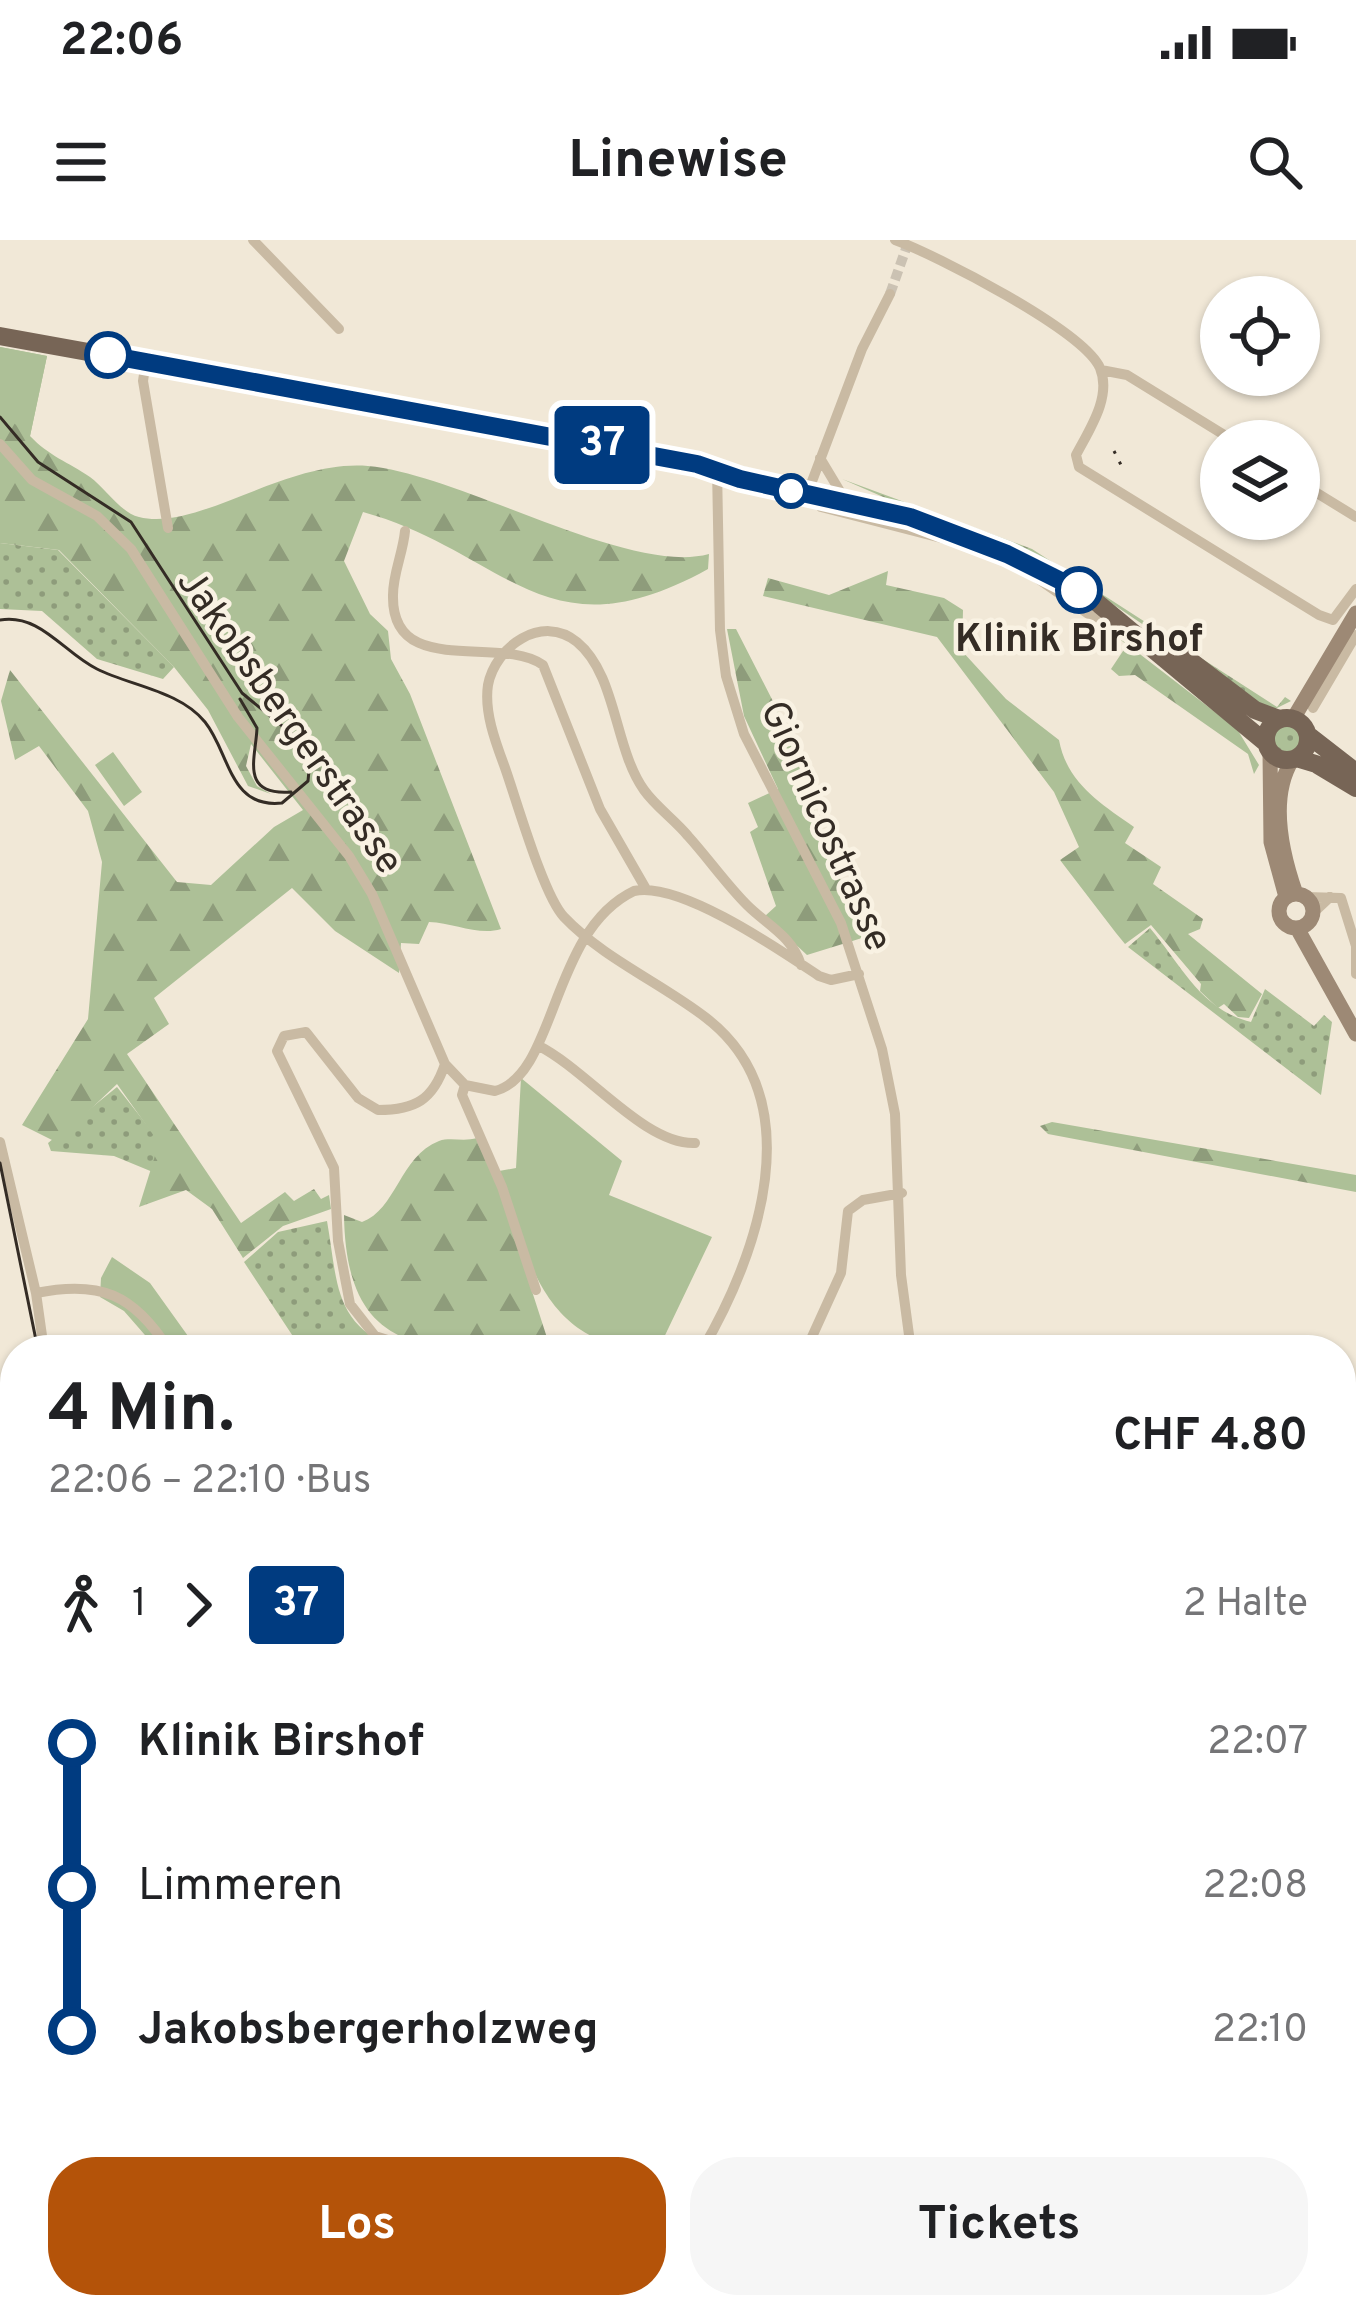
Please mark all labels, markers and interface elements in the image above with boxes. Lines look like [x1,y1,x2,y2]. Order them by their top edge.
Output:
text: 22:06 [60,14,183,71]
text: Linewise [568,128,788,197]
icon: menu [48,129,114,195]
icon: search [1242,129,1308,195]
map controls [1200,276,1320,540]
button: locate [1200,276,1320,396]
unlabelled marker [86,333,130,377]
line badge: 37 [548,406,656,484]
text: 37 [578,418,626,471]
button: layers [1200,420,1320,540]
unlabelled marker [775,475,807,507]
street label: Jakobsbergerstrasse [164,561,412,885]
marker: Klinik Birshof [1057,568,1101,612]
place label: Klinik Birshof [955,617,1203,666]
street label: Giornicostrasse [747,694,901,960]
text: 4 Min. [48,1371,235,1454]
text: CHF 4.80 [1113,1409,1308,1466]
text: 22:06 – 22:10 · Bus [48,1458,371,1507]
icon: walk [48,1572,114,1638]
icon: forward [165,1572,231,1638]
text: 37 [273,1578,320,1631]
text: 1 [132,1581,147,1630]
text: 2 Halte [1183,1581,1308,1630]
text: Klinik Birshof [138,1715,424,1772]
text: 22:07 [1207,1719,1308,1768]
text: Limmeren [138,1859,343,1916]
text: 22:08 [1203,1863,1308,1912]
text: Jakobsbergerholzweg [138,2003,599,2060]
text: 22:10 [1212,2007,1308,2056]
button: Los [48,2157,666,2295]
button: Tickets [690,2157,1308,2295]

